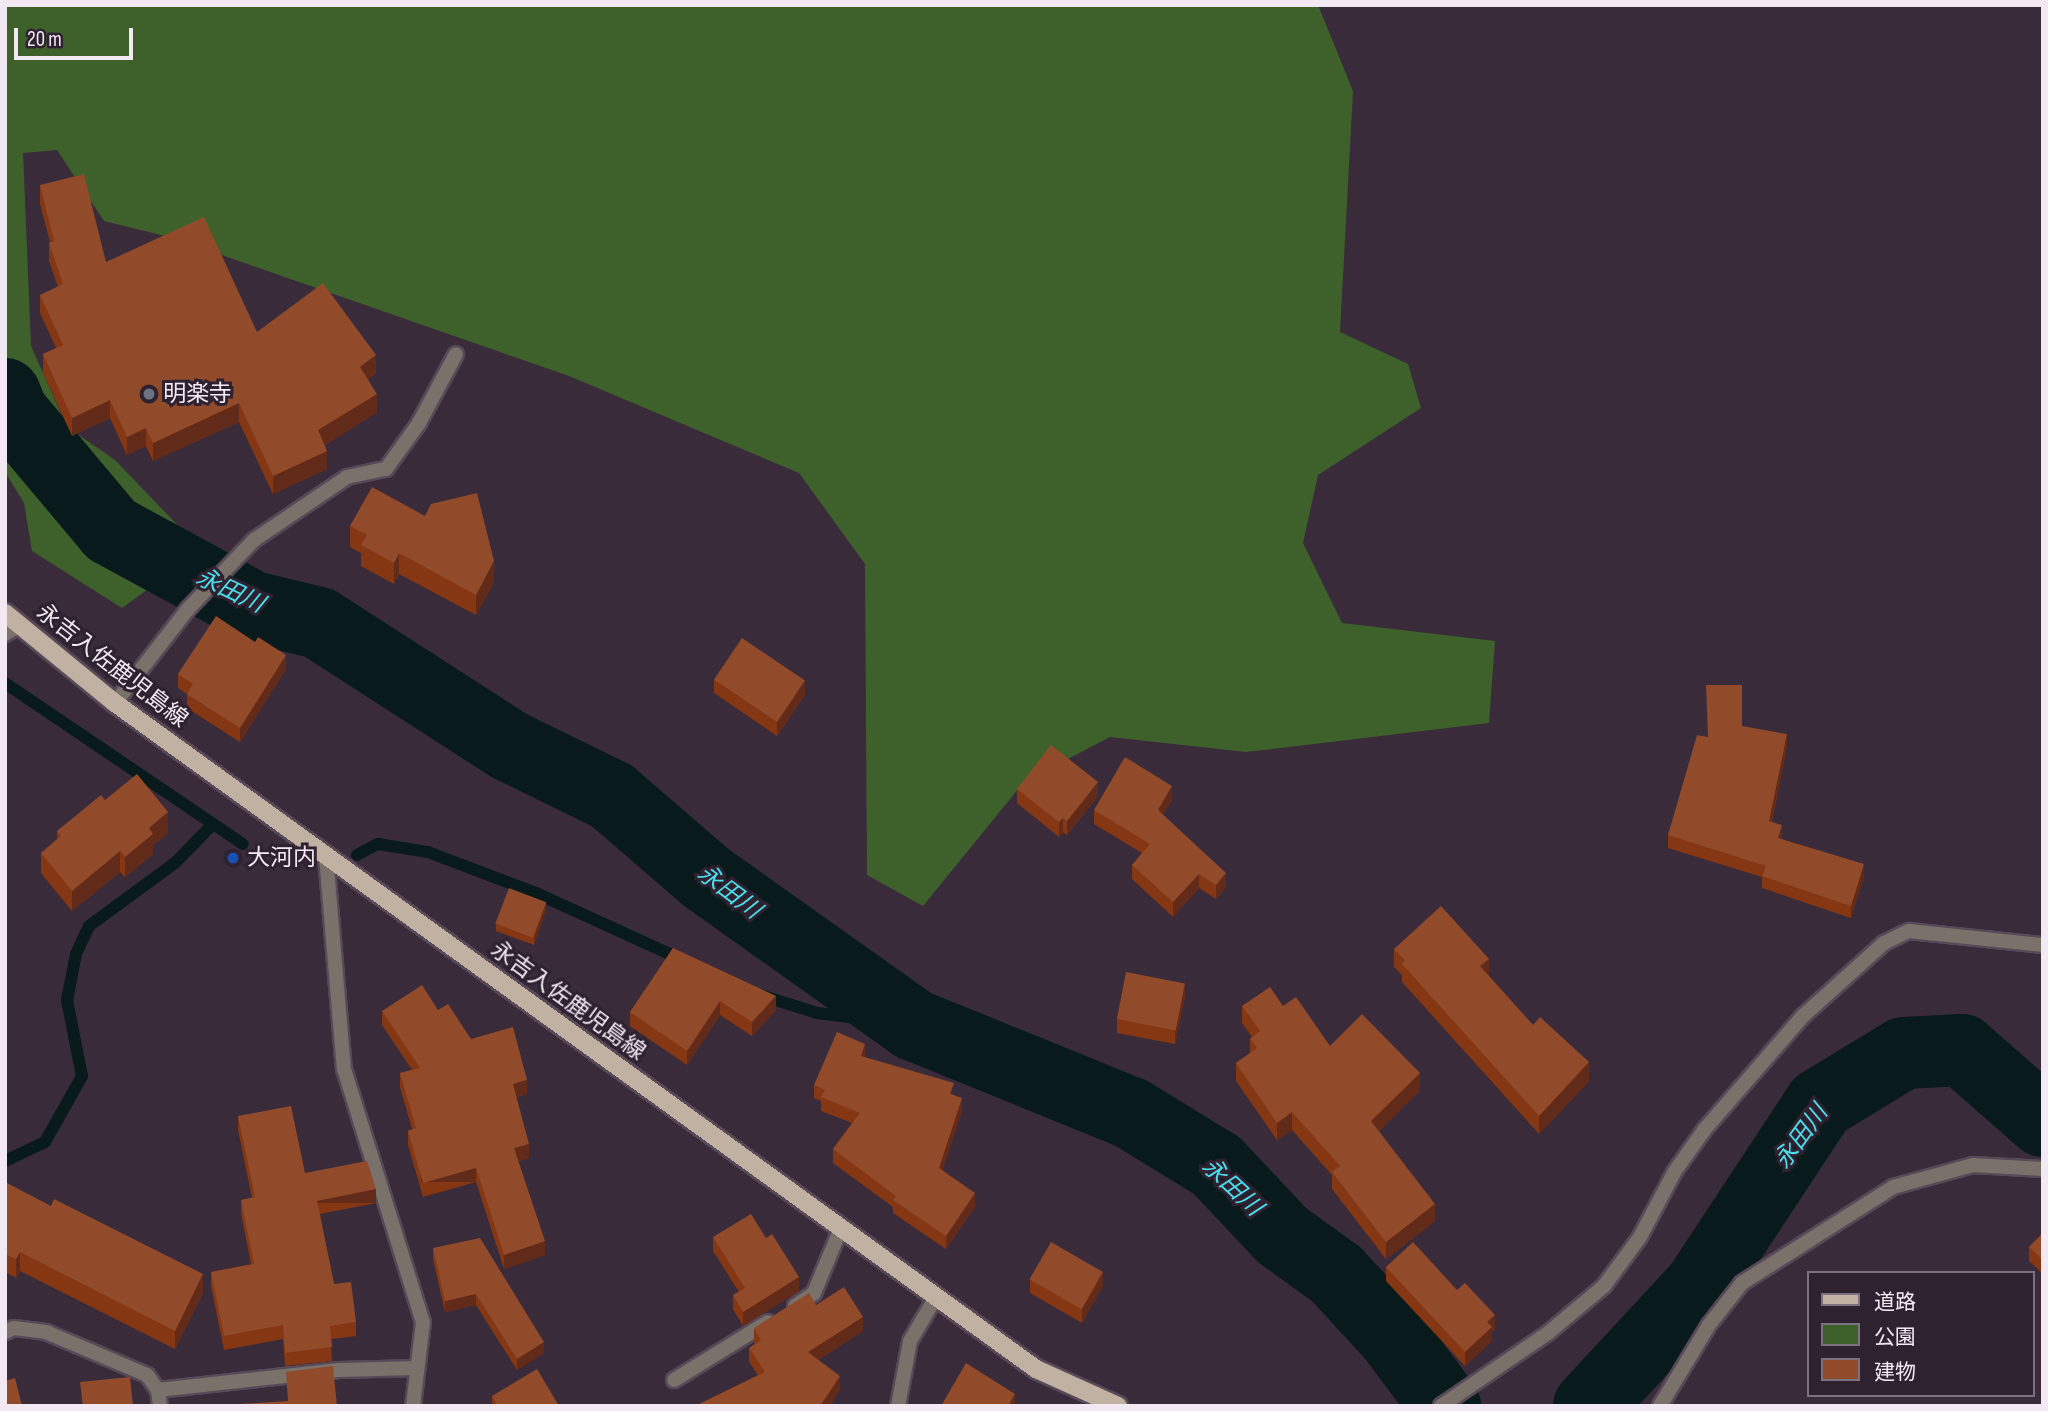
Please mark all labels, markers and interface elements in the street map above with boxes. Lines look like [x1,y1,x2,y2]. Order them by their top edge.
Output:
scale bar [18,14,136,58]
text: 20 m [27,27,62,52]
place label: 明楽寺 [163,380,232,408]
marker: 明楽寺 [141,386,157,402]
water label: 永田川 [191,563,269,619]
street label: 永吉入佐鹿児島線 [31,598,193,734]
place label: 大河内 [247,844,316,872]
marker: 大河内 [225,850,241,866]
water label: 永田川 [692,859,766,925]
street label: 永吉入佐鹿児島線 [485,936,651,1066]
water label: 永田川 [1768,1099,1834,1175]
water label: 永田川 [1196,1152,1268,1222]
legend [1806,1271,2034,1397]
text: 道路 [1874,1290,1916,1315]
text: 公園 [1874,1325,1916,1350]
text: 建物 [1874,1360,1916,1385]

